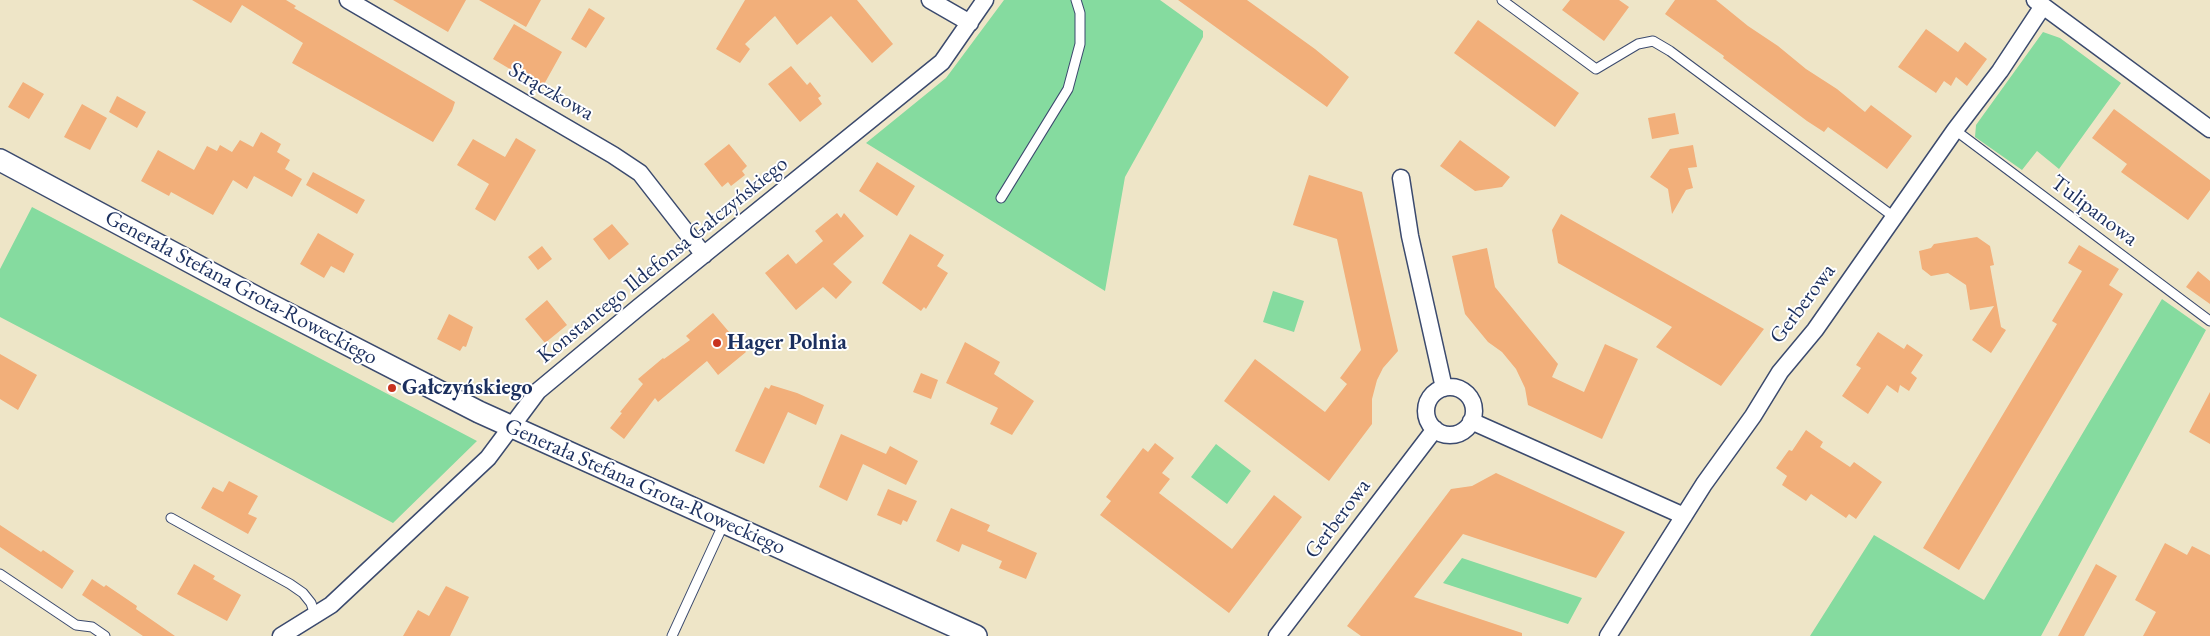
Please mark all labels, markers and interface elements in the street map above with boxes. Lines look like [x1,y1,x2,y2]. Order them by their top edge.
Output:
street label: Strączkowa [504,57,598,127]
street label: Konstantego Ildefonsa Gałczyńskiego [532,151,794,369]
street label: Tulipanowa [2045,170,2143,252]
street label: Generała Stefana Grota-Roweckiego [100,205,382,371]
street label: Gerberowa [1764,259,1842,349]
place label: Hager Polnia [727,330,847,356]
marker: Hager Polnia [711,337,723,349]
place label: Gałczyńskiego [402,375,533,401]
marker: Gałczyńskiego [386,382,398,394]
street label: Generała Stefana Grota-Roweckiego [500,413,790,561]
street label: Gerberowa [1299,474,1377,564]

